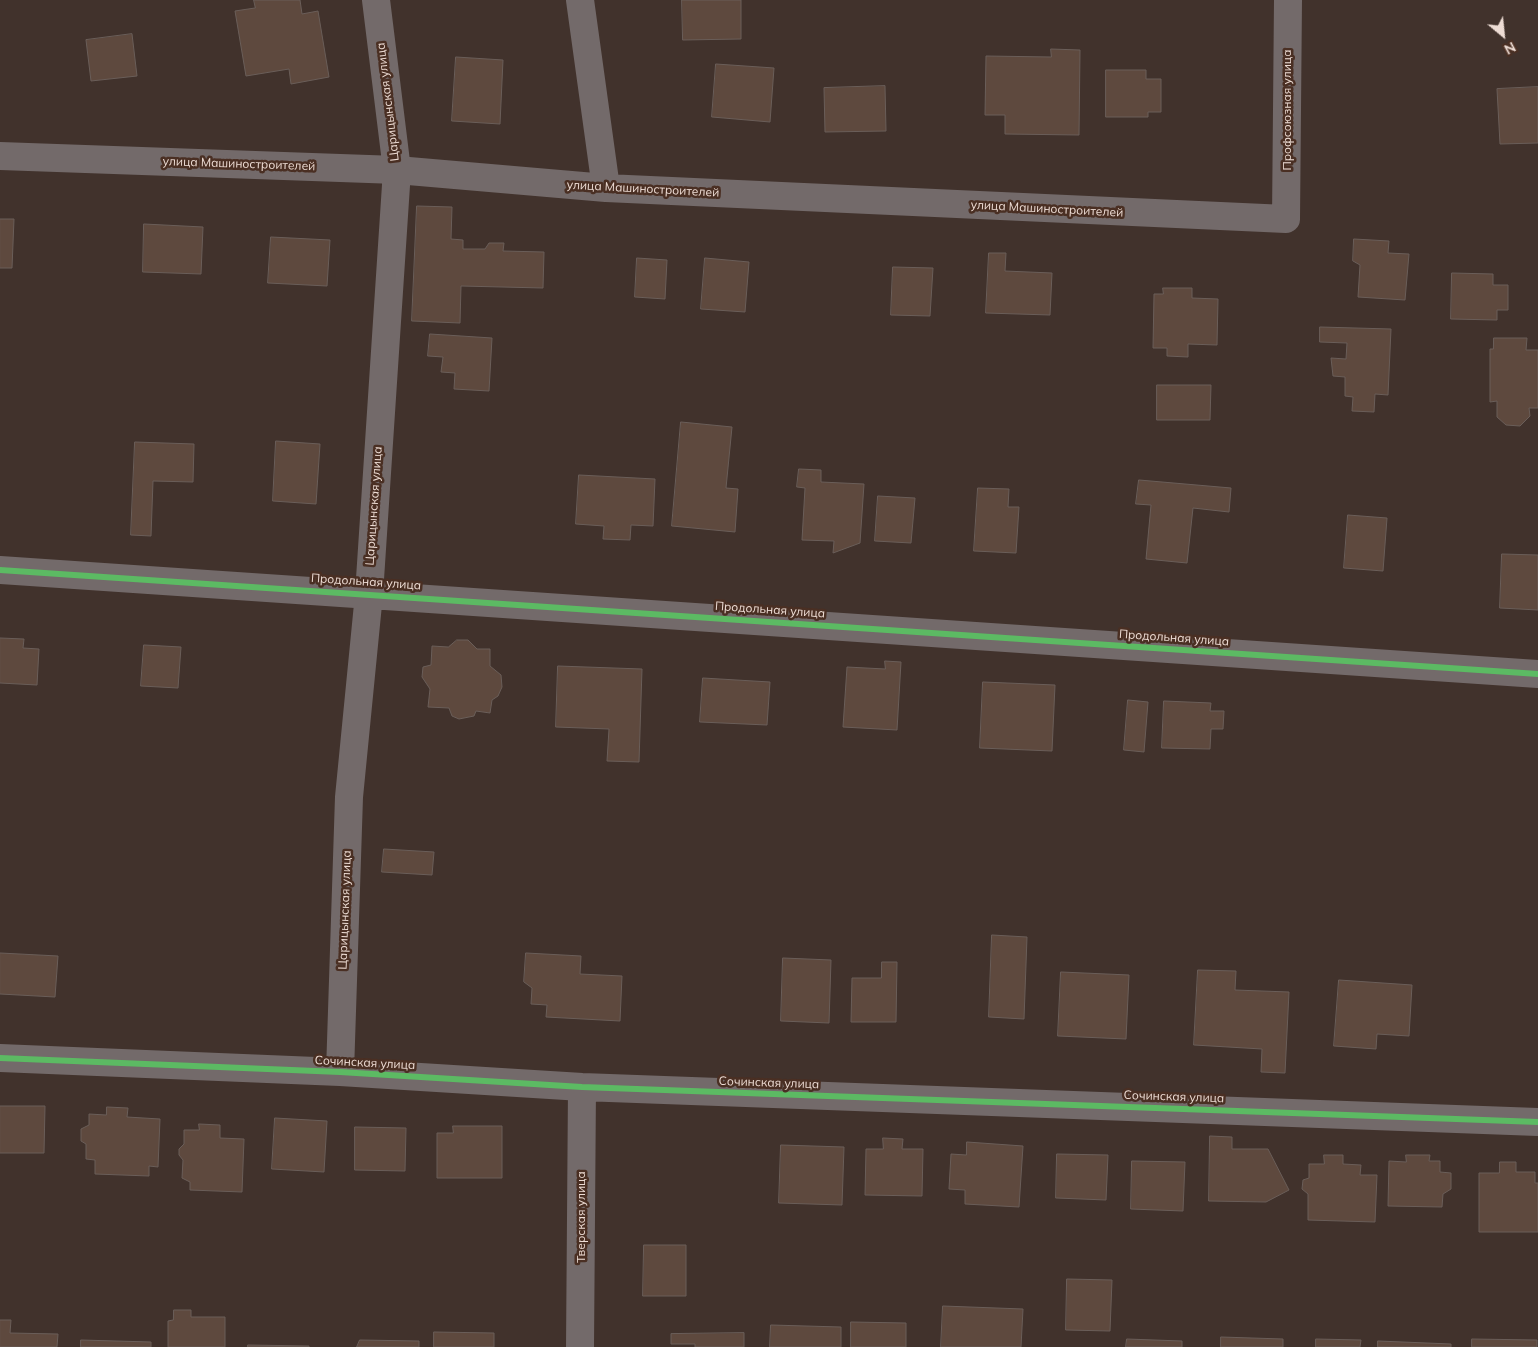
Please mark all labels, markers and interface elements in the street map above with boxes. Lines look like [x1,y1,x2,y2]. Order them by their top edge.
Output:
north arrow [1478,10,1528,60]
text: N [1501,38,1519,59]
street label: Царицынская улица [374,42,402,162]
street label: Профсоюзная улица [1280,49,1294,171]
street label: улица Машиностроителей [162,154,316,174]
street label: улица Машиностроителей [566,178,720,200]
street label: улица Машиностроителей [970,198,1124,220]
street label: Царицынская улица [363,446,385,566]
street label: Продольная улица [310,571,422,593]
street label: Продольная улица [714,599,826,621]
street label: Продольная улица [1118,627,1230,649]
street label: Царицынская улица [336,850,354,970]
street label: Сочинская улица [314,1053,416,1073]
street label: Сочинская улица [718,1074,820,1092]
street label: Сочинская улица [1123,1088,1225,1106]
street label: Тверская улица [574,1171,588,1263]

